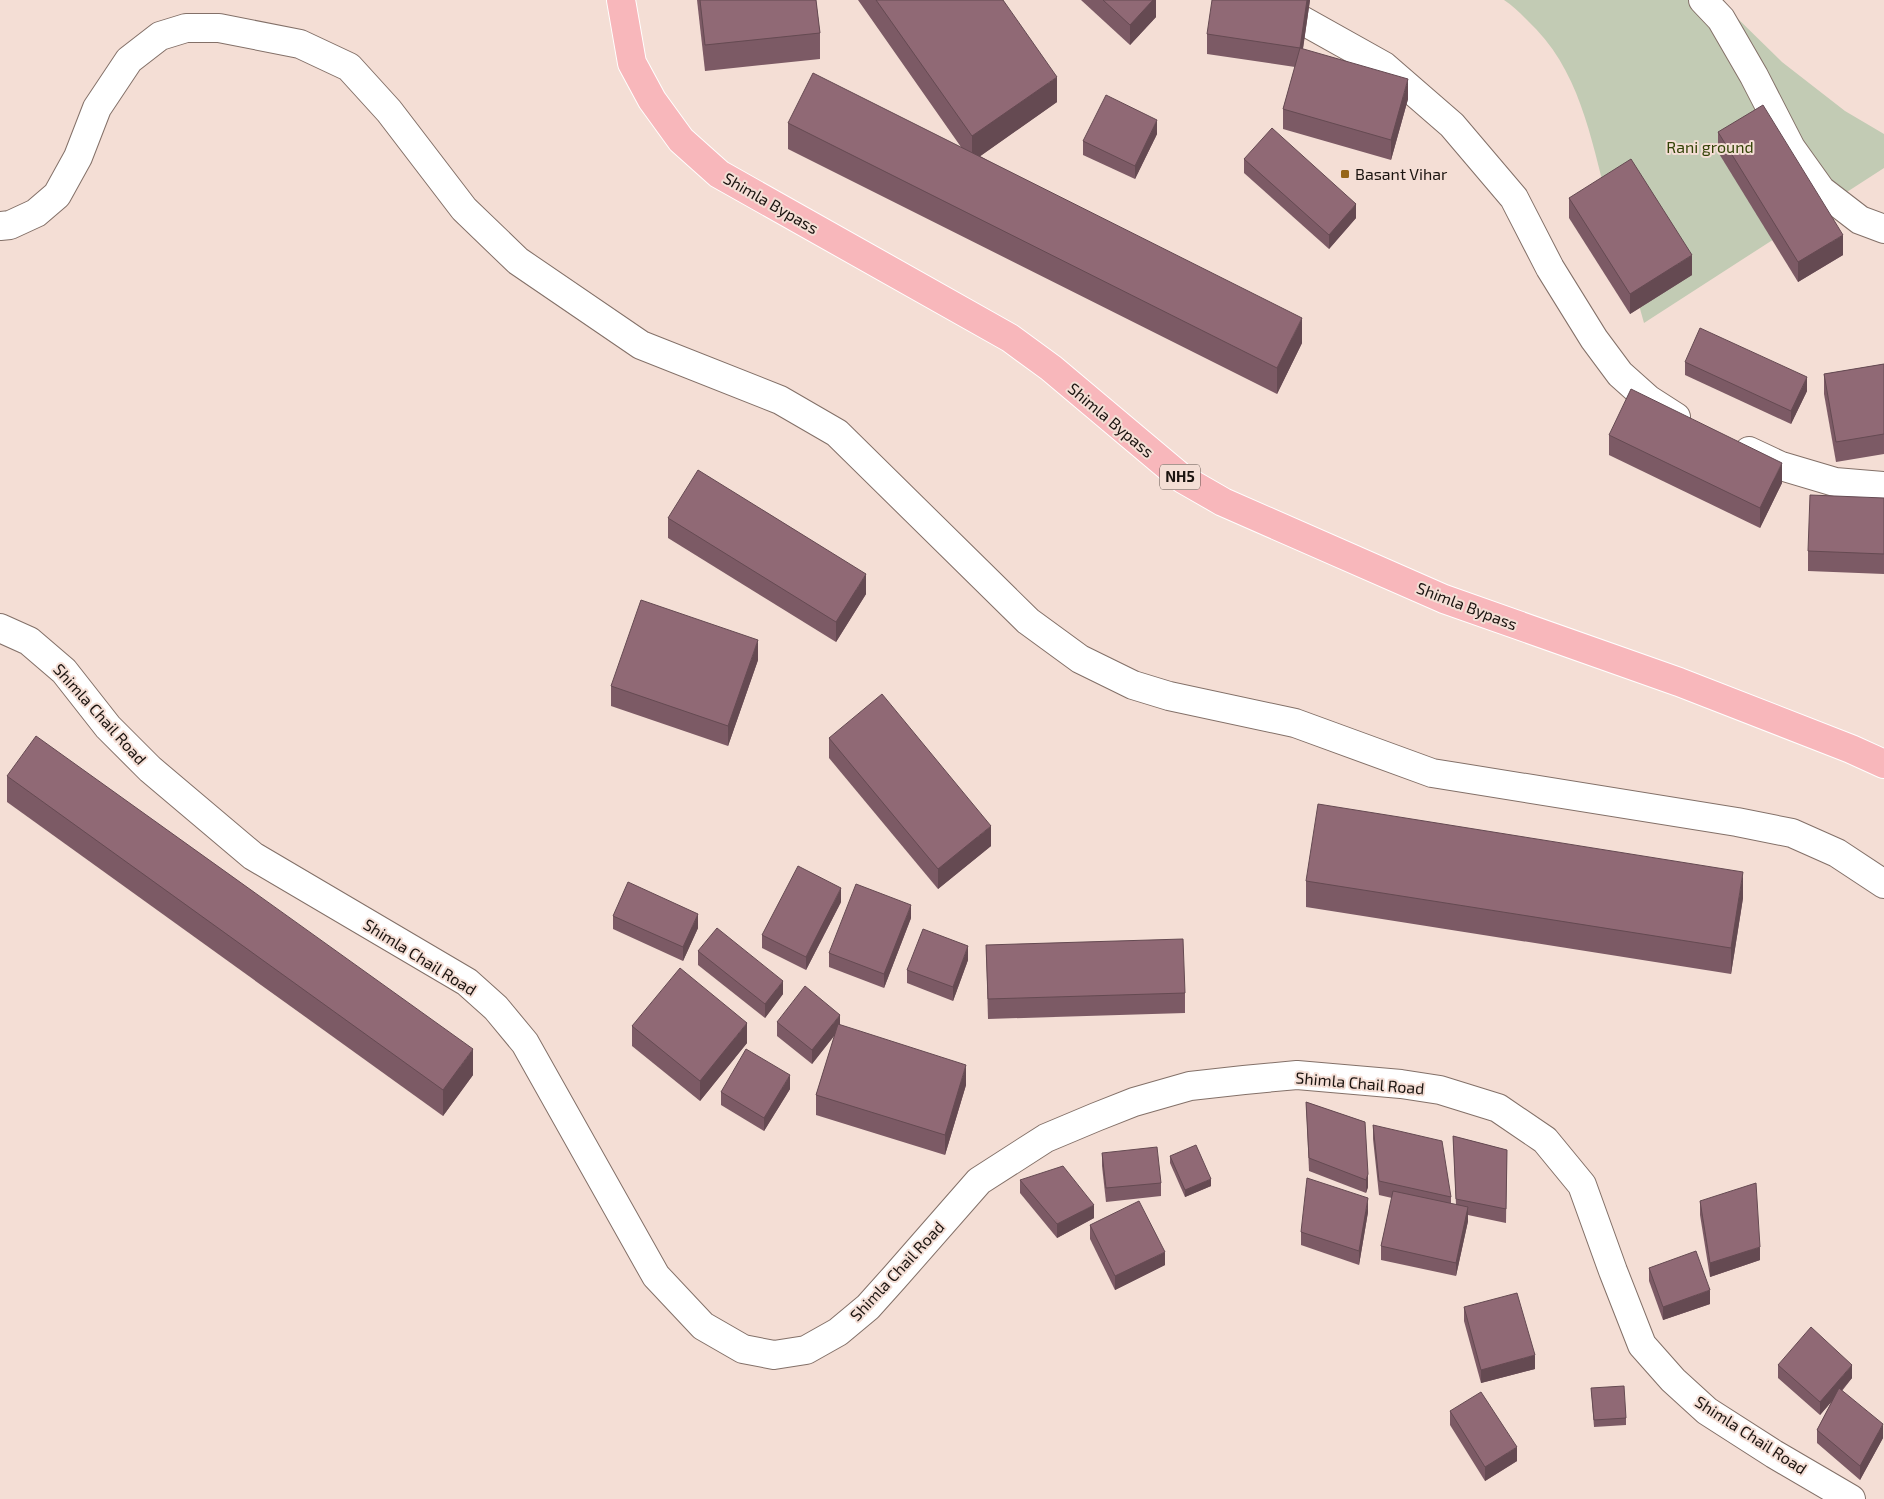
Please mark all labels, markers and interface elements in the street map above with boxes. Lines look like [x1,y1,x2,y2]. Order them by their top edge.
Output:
park label: Rani ground [1666,137,1754,156]
place label: Basant Vihar [1355,164,1448,183]
street label: Shimla Bypass [721,168,822,237]
marker: Basant Vihar [1339,168,1351,180]
street label: Shimla Bypass [1065,378,1158,461]
road number: NH5 [1160,464,1200,490]
street label: Shimla Bypass [1414,578,1520,633]
street label: Shimla Chail Road [50,659,151,768]
street label: Shimla Chail Road [360,914,480,999]
street label: Shimla Chail Road [1295,1067,1425,1098]
street label: Shimla Chail Road [846,1217,948,1324]
street label: Shimla Chail Road [1692,1391,1811,1478]

